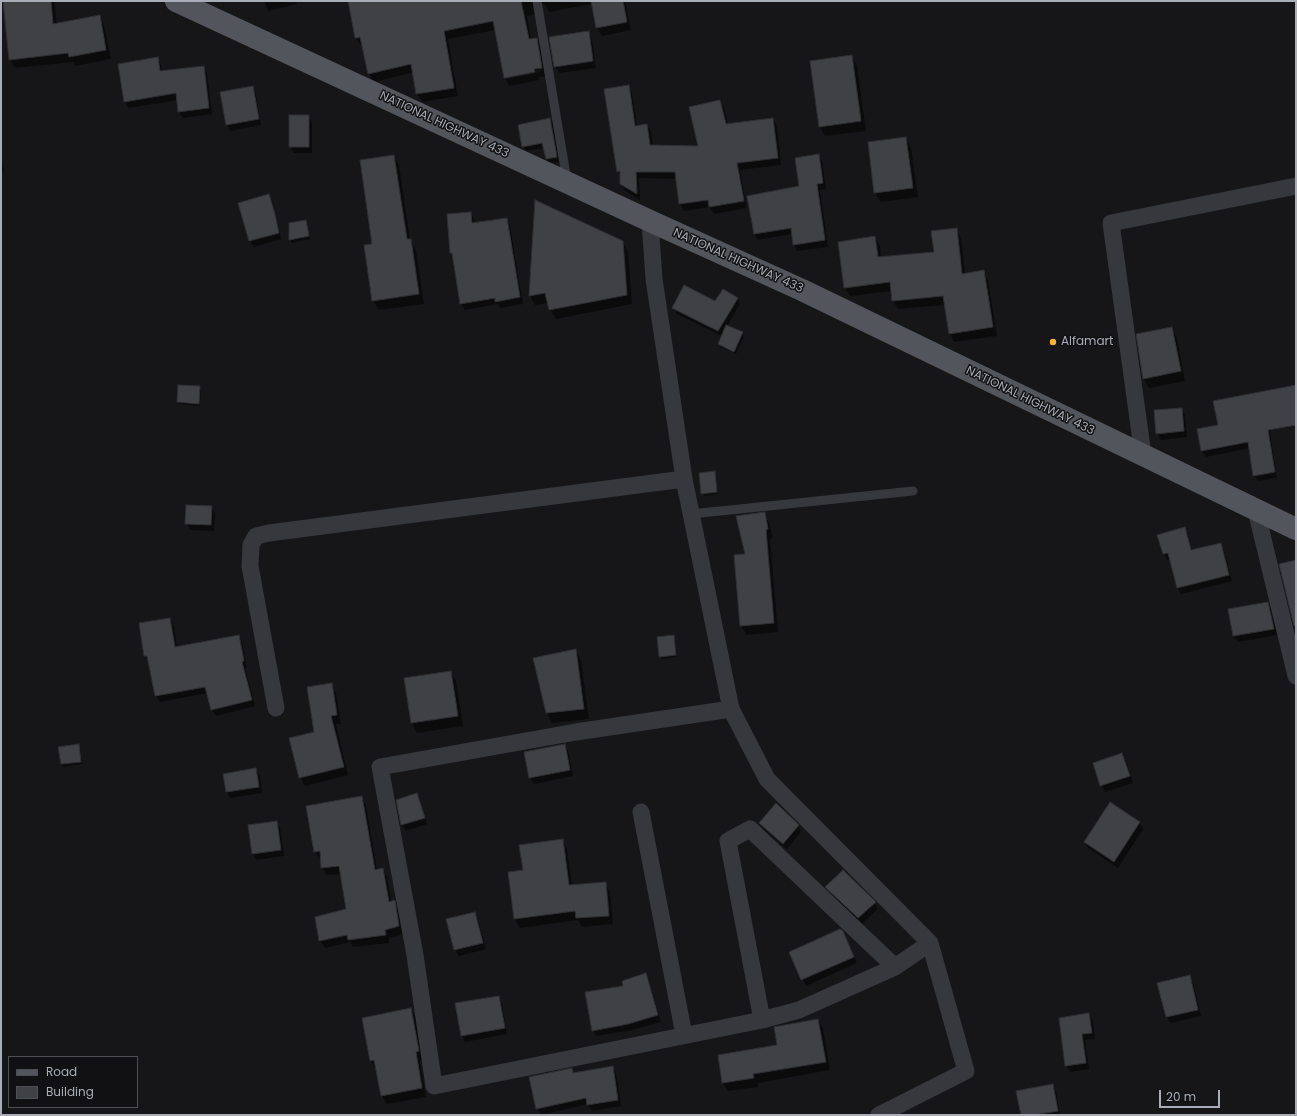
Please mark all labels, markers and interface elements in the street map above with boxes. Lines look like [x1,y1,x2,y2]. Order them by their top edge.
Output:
street label: NATIONAL HIGHWAY 433 [377,89,511,161]
street label: NATIONAL HIGHWAY 433 [671,226,805,296]
place label: Alfamart [1061,335,1113,349]
marker: Alfamart [1048,337,1058,347]
street label: NATIONAL HIGHWAY 433 [964,364,1096,438]
legend [8,1056,138,1108]
text: Road [46,1063,77,1080]
scale bar [1161,1082,1222,1108]
text: Building [46,1083,94,1100]
text: 20 m [1166,1088,1196,1105]

